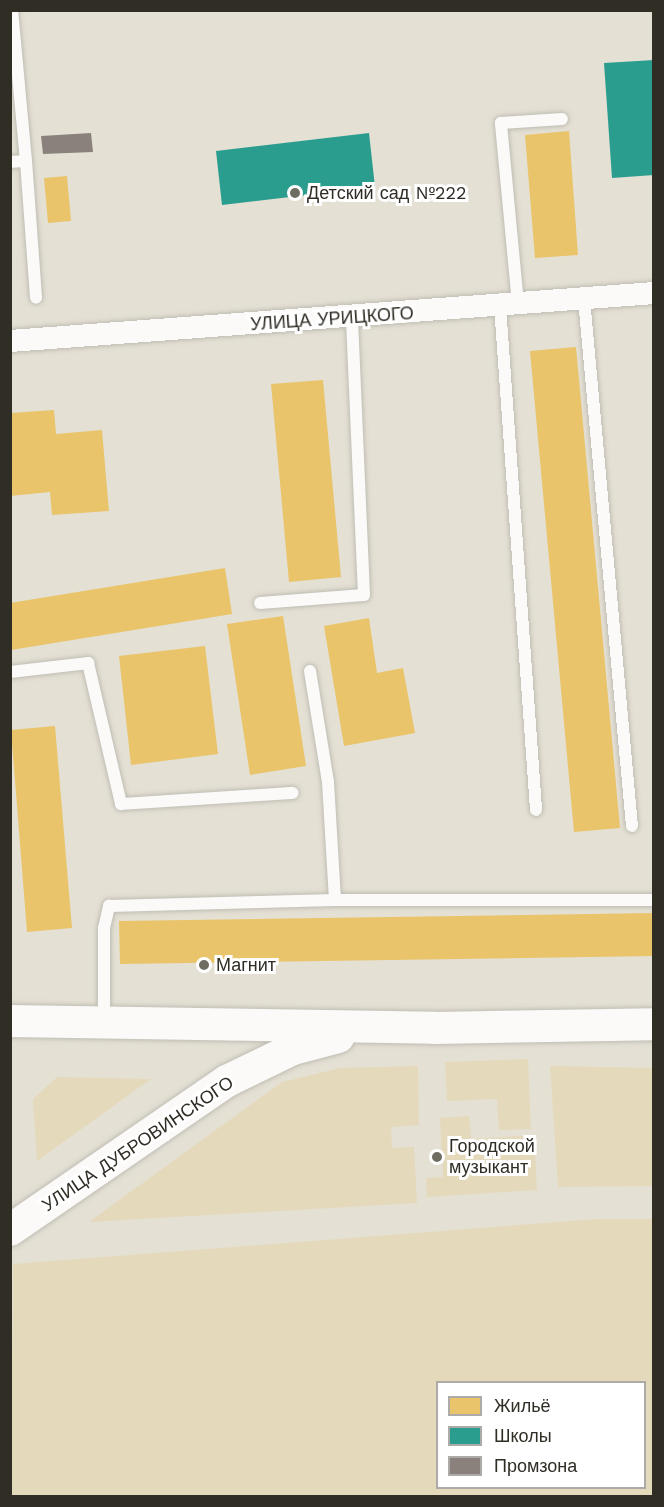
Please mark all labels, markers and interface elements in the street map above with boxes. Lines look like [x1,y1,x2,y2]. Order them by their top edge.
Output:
place label: Детский сад №222 [307,182,467,204]
marker: Детский сад №222 [288,186,302,200]
street label: УЛИЦА УРИЦКОГО [250,303,414,335]
place label: Магнит [216,954,276,976]
marker: Магнит [197,958,211,972]
street label: УЛИЦА ДУБРОВИНСКОГО [38,1072,238,1216]
place label: Городской музыкант [449,1136,535,1178]
marker: Городской музыкант [430,1150,444,1164]
legend [436,1381,646,1489]
text: Жильё [494,1395,551,1416]
text: Школы [494,1425,552,1446]
text: Промзона [494,1455,577,1476]

